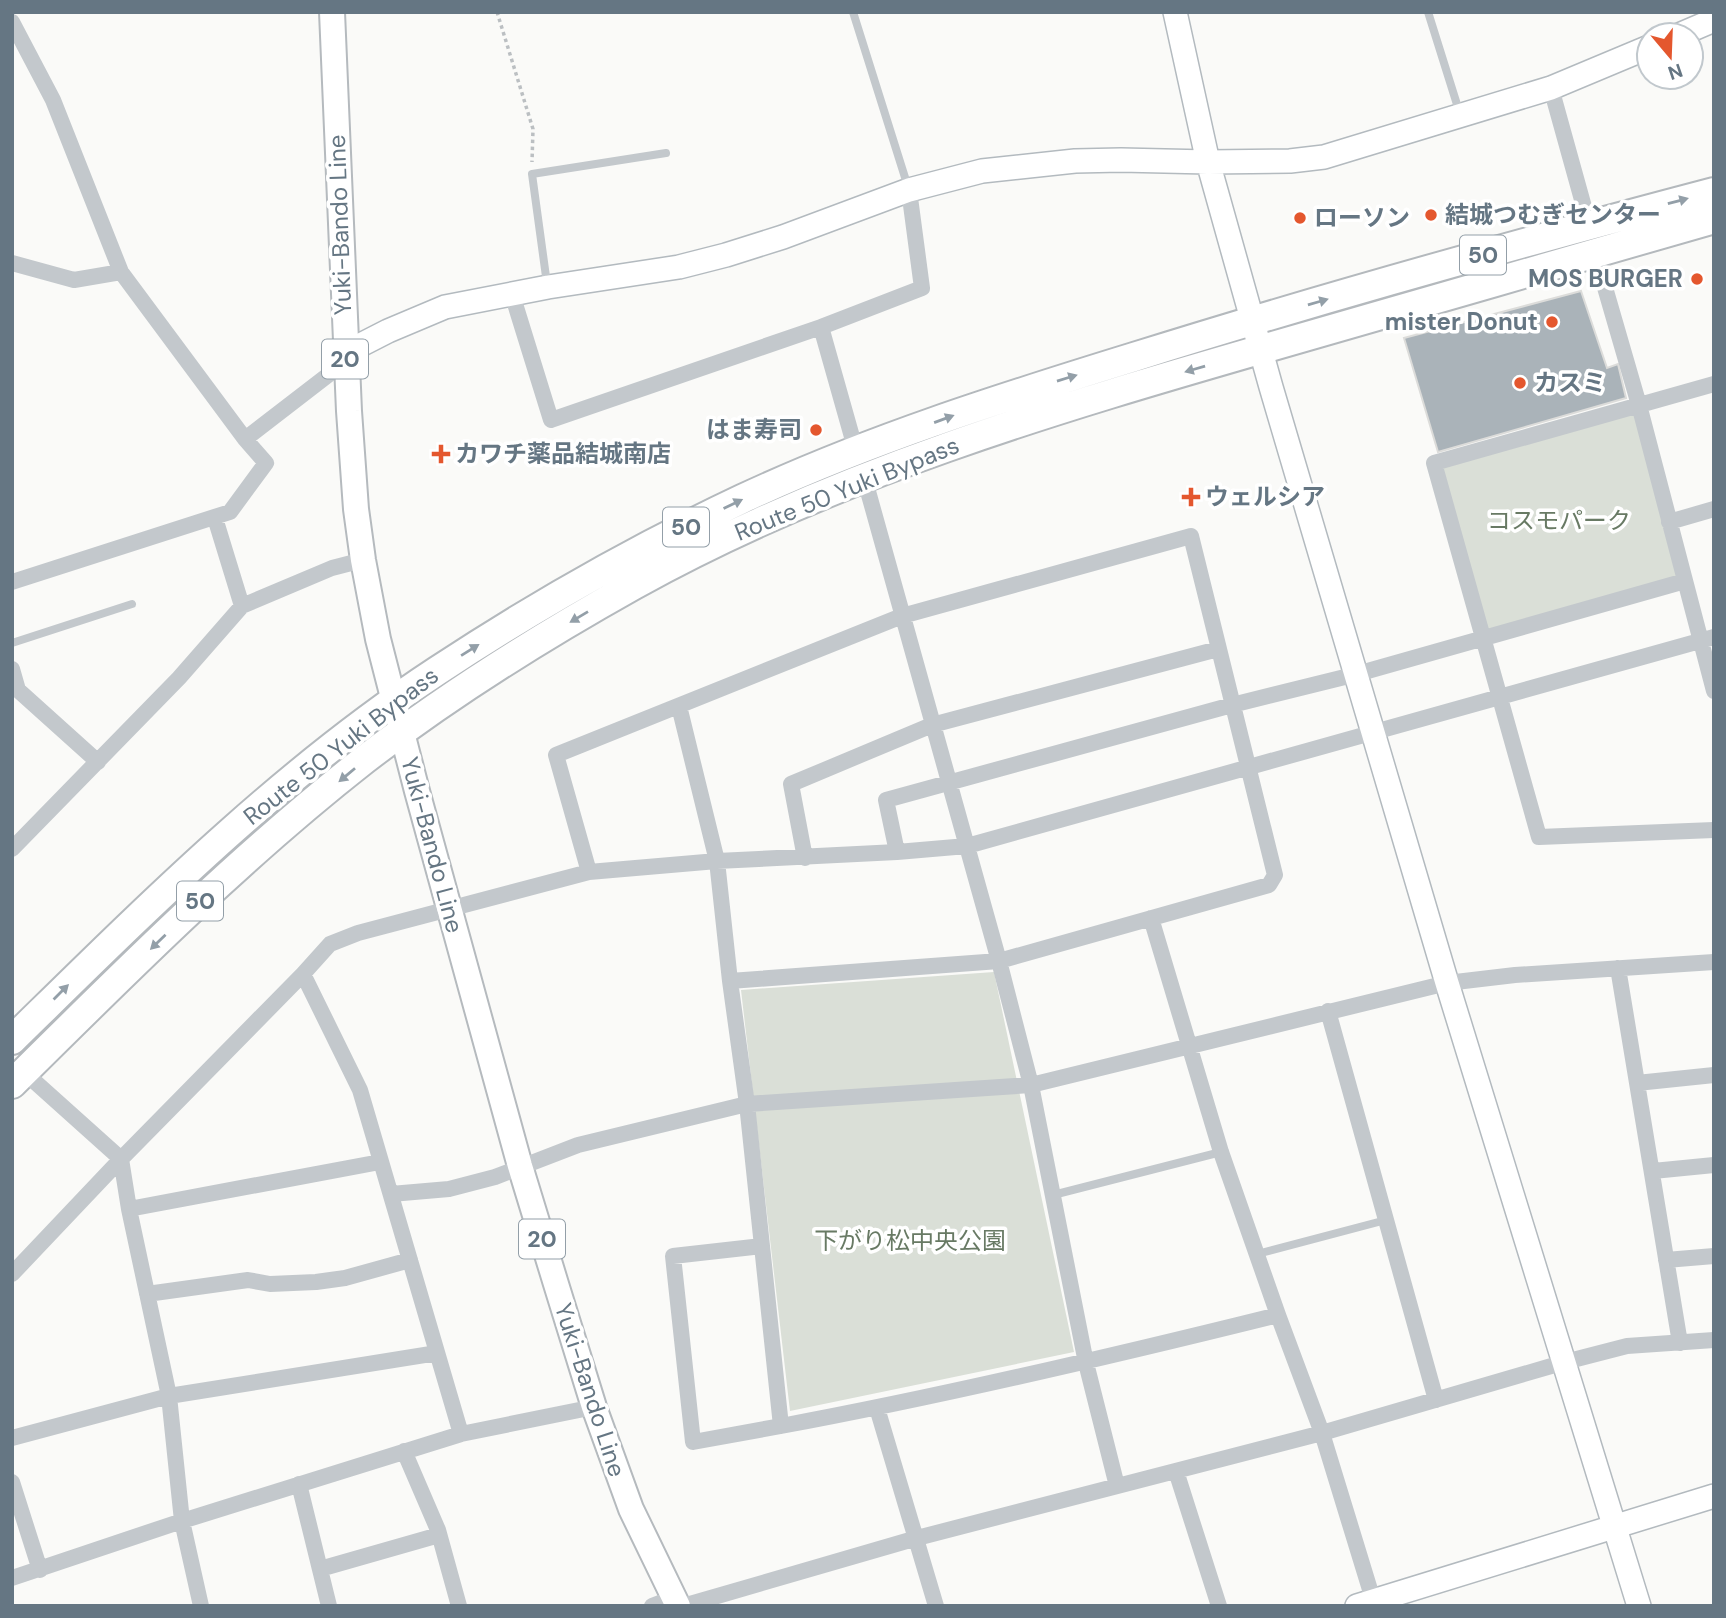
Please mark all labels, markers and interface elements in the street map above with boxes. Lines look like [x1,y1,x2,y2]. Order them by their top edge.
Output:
north arrow [1635,21,1705,91]
text: N [1665,58,1686,86]
street label: Yuki-Bando Line [321,134,358,316]
one-way arrow [1668,195,1690,206]
place label: 結城つむぎセンター [1445,199,1661,230]
place label: ローソン [1314,202,1410,233]
marker: 結城つむぎセンター [1423,207,1439,223]
marker: ローソン [1292,210,1308,226]
road number: 50 [1460,236,1506,274]
place label: MOS BURGER [1528,263,1683,294]
marker: MOS BURGER [1689,271,1705,287]
one-way arrow [1308,296,1329,306]
place label: mister Donut [1385,306,1538,337]
marker: mister Donut [1544,314,1560,330]
road number: 20 [322,340,368,378]
one-way arrow [1184,364,1205,374]
place label: カスミ [1534,367,1606,398]
one-way arrow [1057,372,1078,382]
marker: カスミ [1512,375,1528,391]
one-way arrow [933,413,954,424]
place label: はま寿司 [706,414,802,445]
marker: はま寿司 [808,422,824,438]
street label: Route 50 Yuki Bypass [730,429,964,548]
place label: カワチ薬品結城南店 [455,438,671,469]
marker: カワチ薬品結城南店 [433,446,449,462]
place label: ウェルシア [1205,481,1325,512]
marker: ウェルシア [1183,489,1199,505]
one-way arrow [723,498,743,509]
park label: コスモパーク [1487,505,1631,536]
road number: 50 [663,508,709,547]
one-way arrow [570,611,589,623]
one-way arrow [460,643,479,656]
street label: Route 50 Yuki Bypass [237,660,445,831]
street label: Yuki-Bando Line [394,754,471,936]
one-way arrow [338,767,356,783]
road number: 50 [177,882,223,920]
one-way arrow [150,933,167,950]
one-way arrow [52,985,69,1001]
road number: 20 [519,1220,565,1258]
park label: 下がり松中央公園 [814,1225,1006,1256]
street label: Yuki-Bando Line [548,1299,633,1481]

